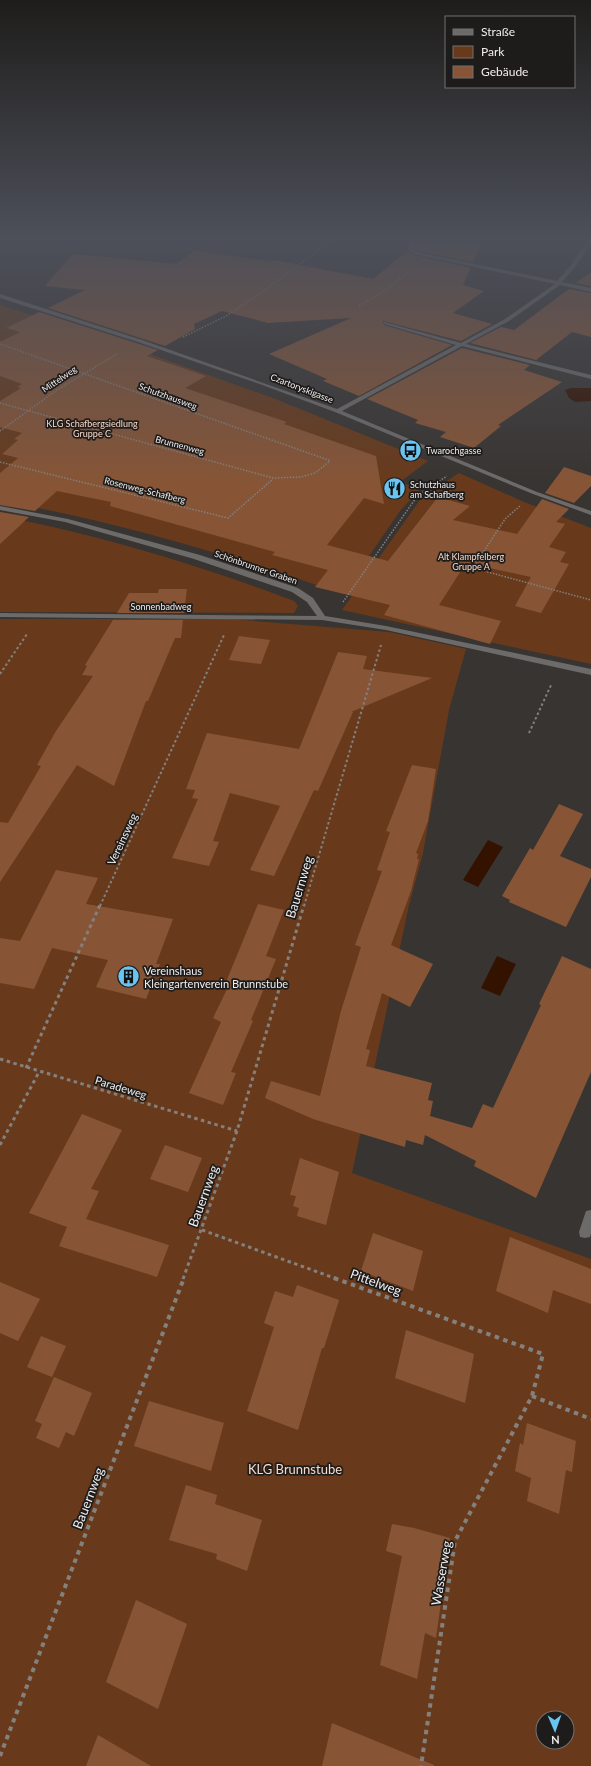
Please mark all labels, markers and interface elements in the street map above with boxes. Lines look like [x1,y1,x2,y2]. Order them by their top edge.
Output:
legend [445,16,575,88]
text: Straße [481,24,515,39]
text: Park [481,44,505,59]
text: Gebäude [481,64,528,79]
street label: Mittelweg [39,363,79,395]
street label: Czartoryskigasse [269,371,335,405]
street label: Schutzhausweg [137,380,199,412]
park label: KLG Schafbergsiedlung Gruppe C [46,418,138,439]
street label: Brunnenweg [154,433,206,457]
bus stop icon: Twarochgasse [397,437,423,463]
place label: Twarochgasse [426,445,481,456]
street label: Rosenweg-Schafberg [103,475,187,505]
restaurant icon: Schutzhaus am Schafberg [382,476,408,502]
place label: Schutzhaus am Schafberg [410,479,464,500]
street label: Schönbrunner Graben [213,548,299,586]
park label: Alt Klampfelberg Gruppe A [438,551,504,572]
street label: Sonnenbadweg [131,601,192,612]
street label: Vereinsweg [104,811,140,867]
street label: Bauernweg [282,854,316,920]
building icon: Vereinshaus Kleingartenverein Brunnstube [115,963,141,989]
place label: Vereinshaus Kleingartenverein Brunnstube [144,964,288,990]
street label: Paradeweg [94,1073,149,1101]
street label: Bauernweg [184,1163,222,1229]
street label: Pittelweg [348,1265,404,1299]
park label: KLG Brunnstube [248,1461,342,1477]
street label: Bauernweg [69,1465,107,1531]
street label: Wasserweg [427,1539,455,1607]
north arrow [535,1710,575,1750]
text: N [551,1734,560,1747]

